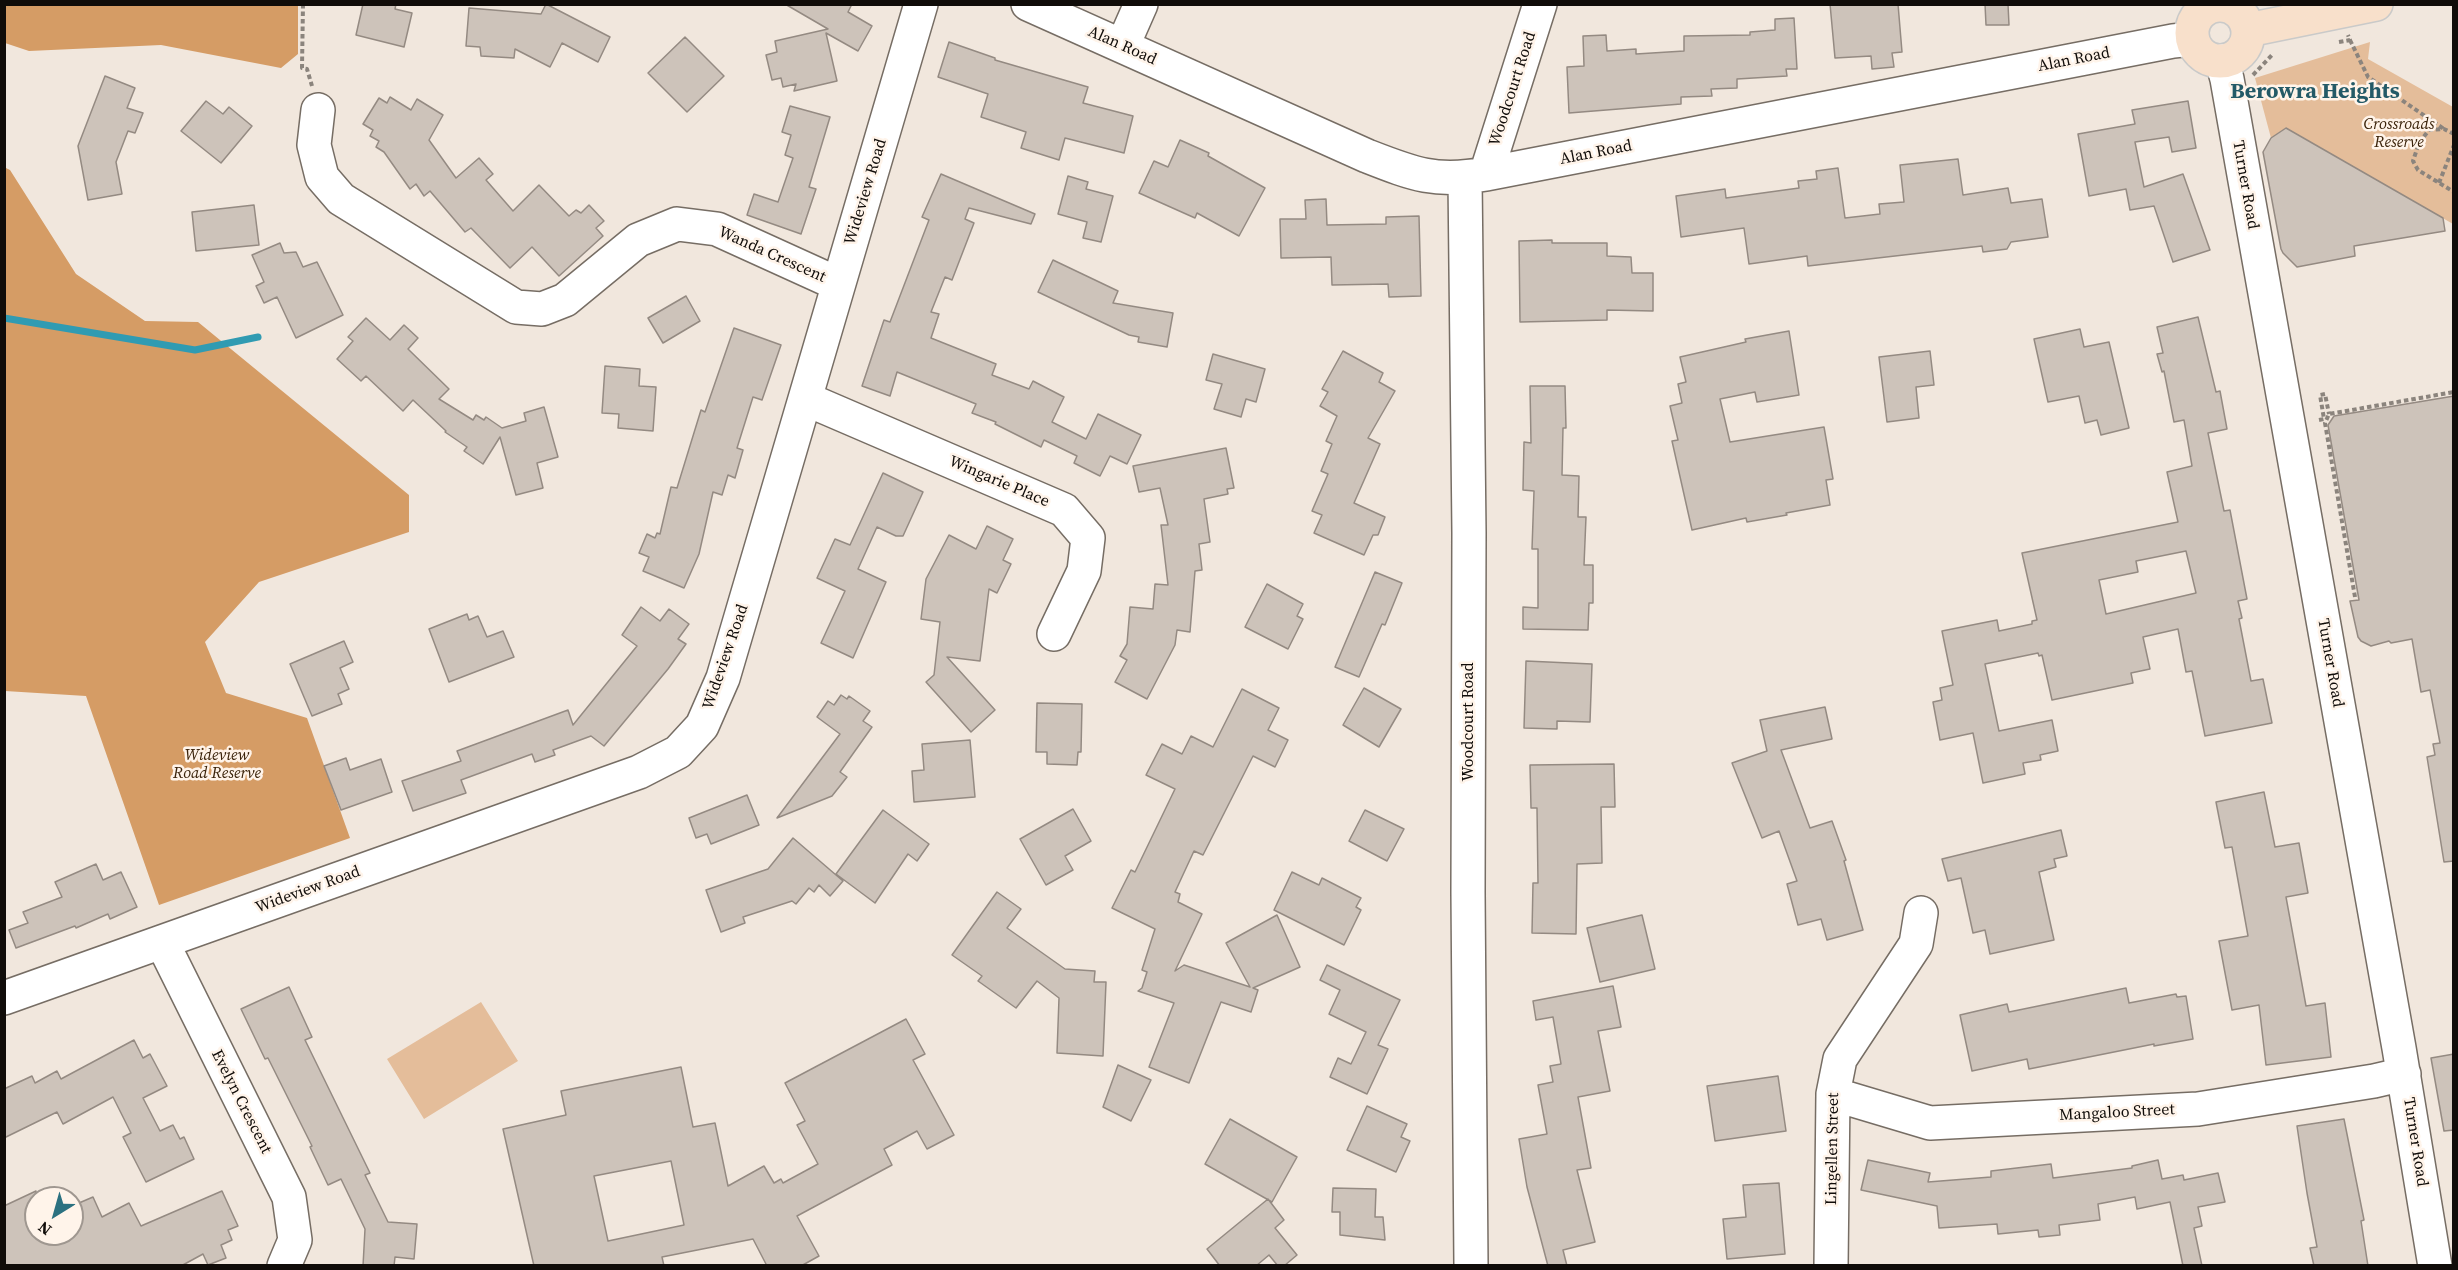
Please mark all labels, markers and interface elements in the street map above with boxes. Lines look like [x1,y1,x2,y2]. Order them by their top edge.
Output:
street label: Alan Road [1085,22,1159,70]
street label: Woodcourt Road [1485,29,1541,149]
street label: Alan Road [2036,44,2112,76]
district label: Berowra Heights [2230,79,2400,105]
park label: Crossroads Reserve [2363,115,2435,153]
street label: Wideview Road [841,137,891,247]
street label: Alan Road [1558,137,1634,169]
street label: Turner Road [2228,139,2262,231]
street label: Wanda Crescent [715,223,829,287]
street label: Wingarie Place [946,452,1052,512]
street label: Wideview Road [699,602,753,712]
street label: Turner Road [2313,617,2347,709]
street label: Woodcourt Road [1459,663,1479,781]
park label: Wideview Road Reserve [173,746,261,784]
street label: Wideview Road [253,862,363,918]
street label: Evelyn Crescent [207,1047,275,1157]
street label: Lingellen Street [1822,1093,1844,1205]
street label: Turner Road [2398,1096,2432,1188]
street label: Mangaloo Street [2059,1100,2175,1126]
north arrow [24,1186,84,1246]
text: N [33,1216,56,1241]

